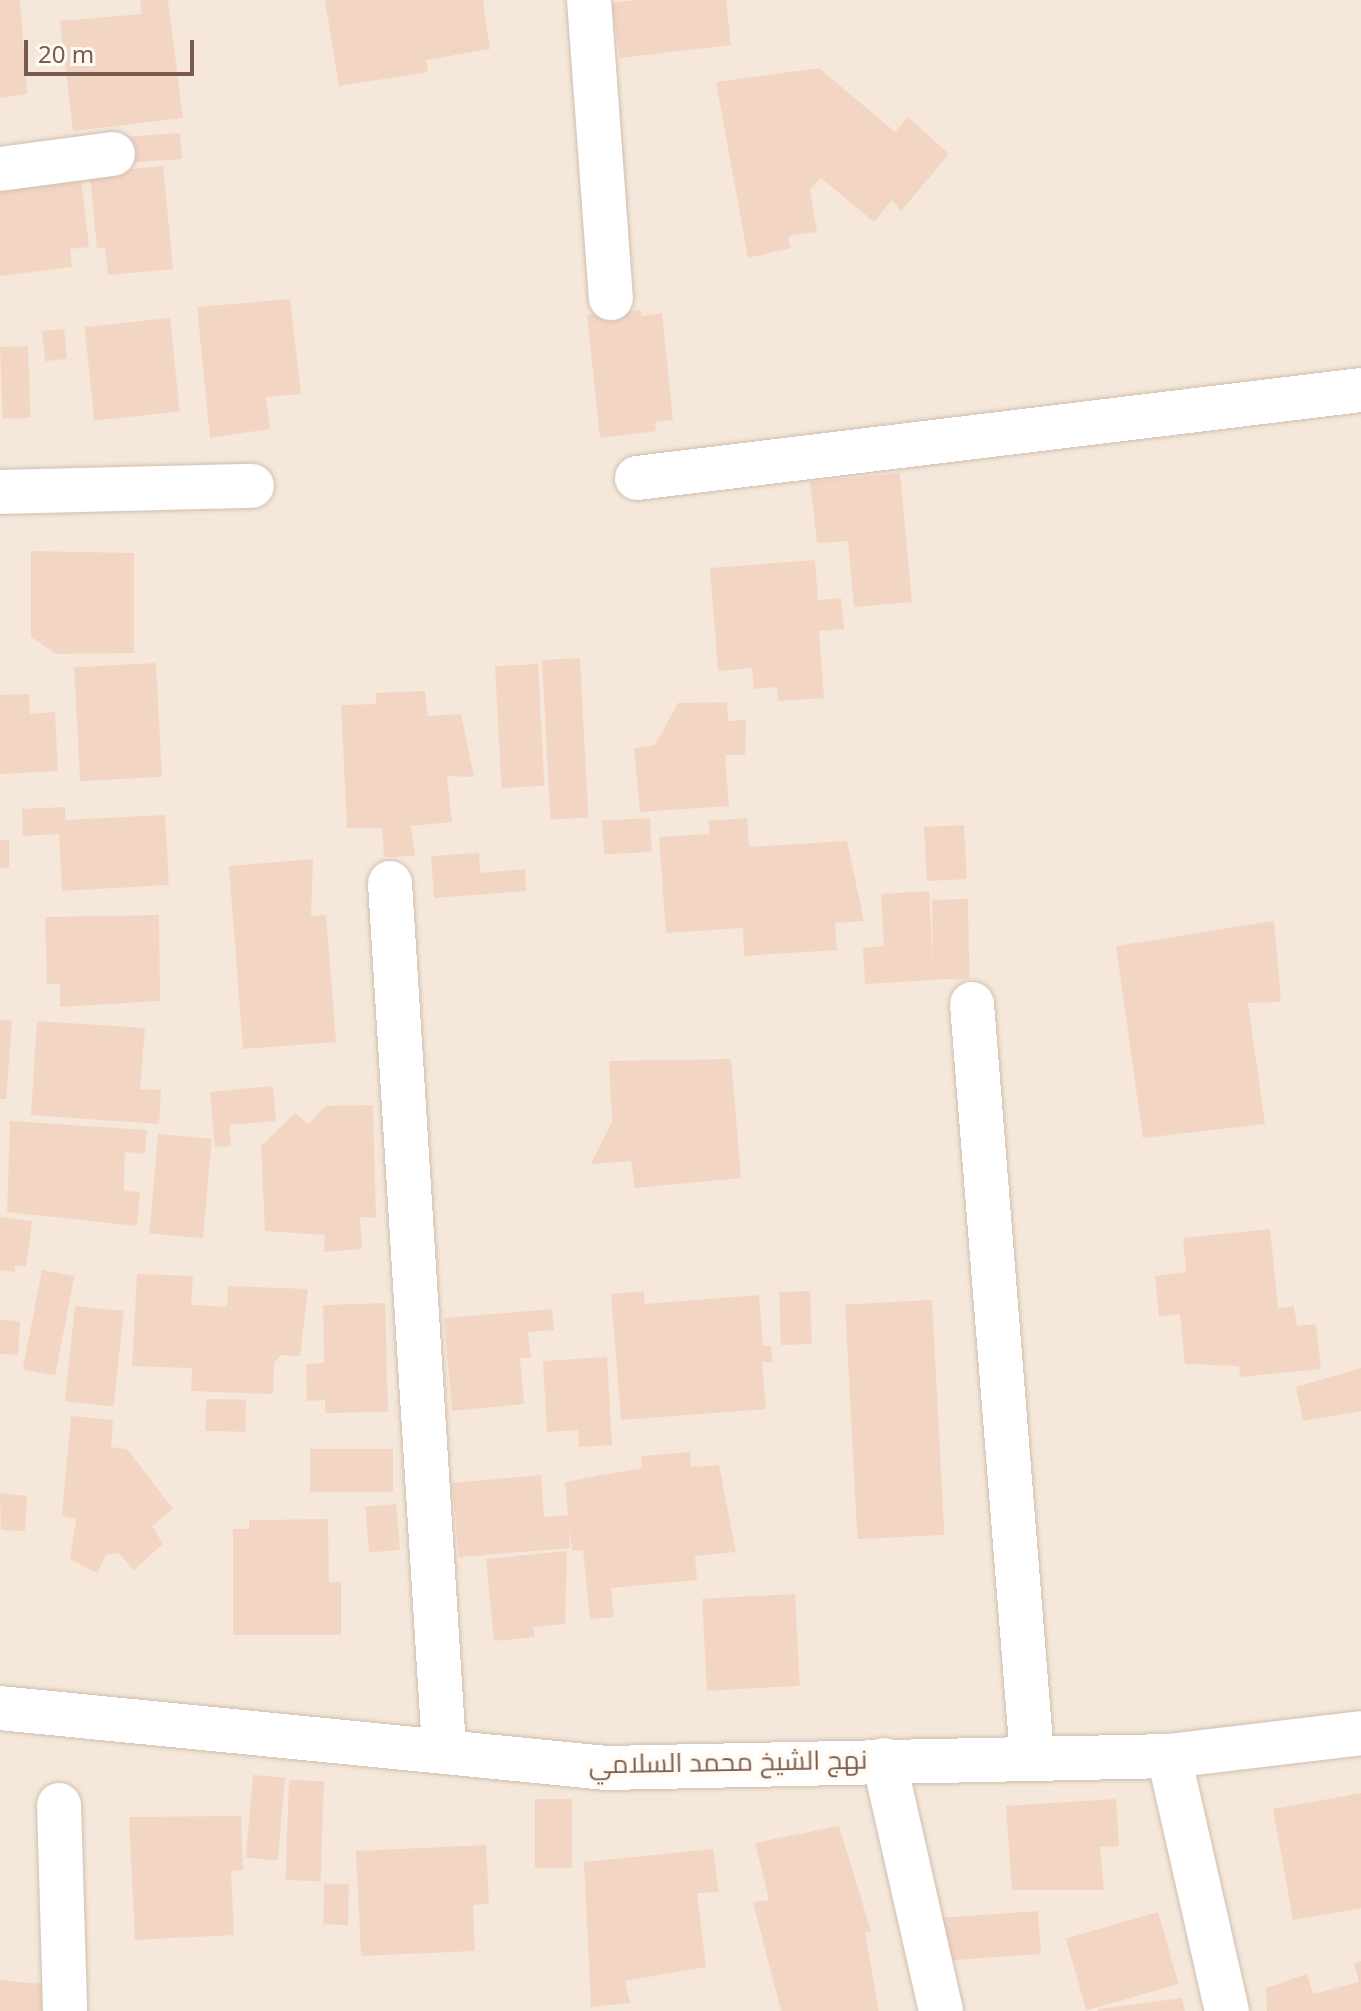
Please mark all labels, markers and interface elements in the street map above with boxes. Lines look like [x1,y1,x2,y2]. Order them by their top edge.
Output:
scale bar [28,24,198,74]
text: 20 m [38,37,94,70]
street label: نهج الشيخ محمد السلامي [588,1744,868,1780]

